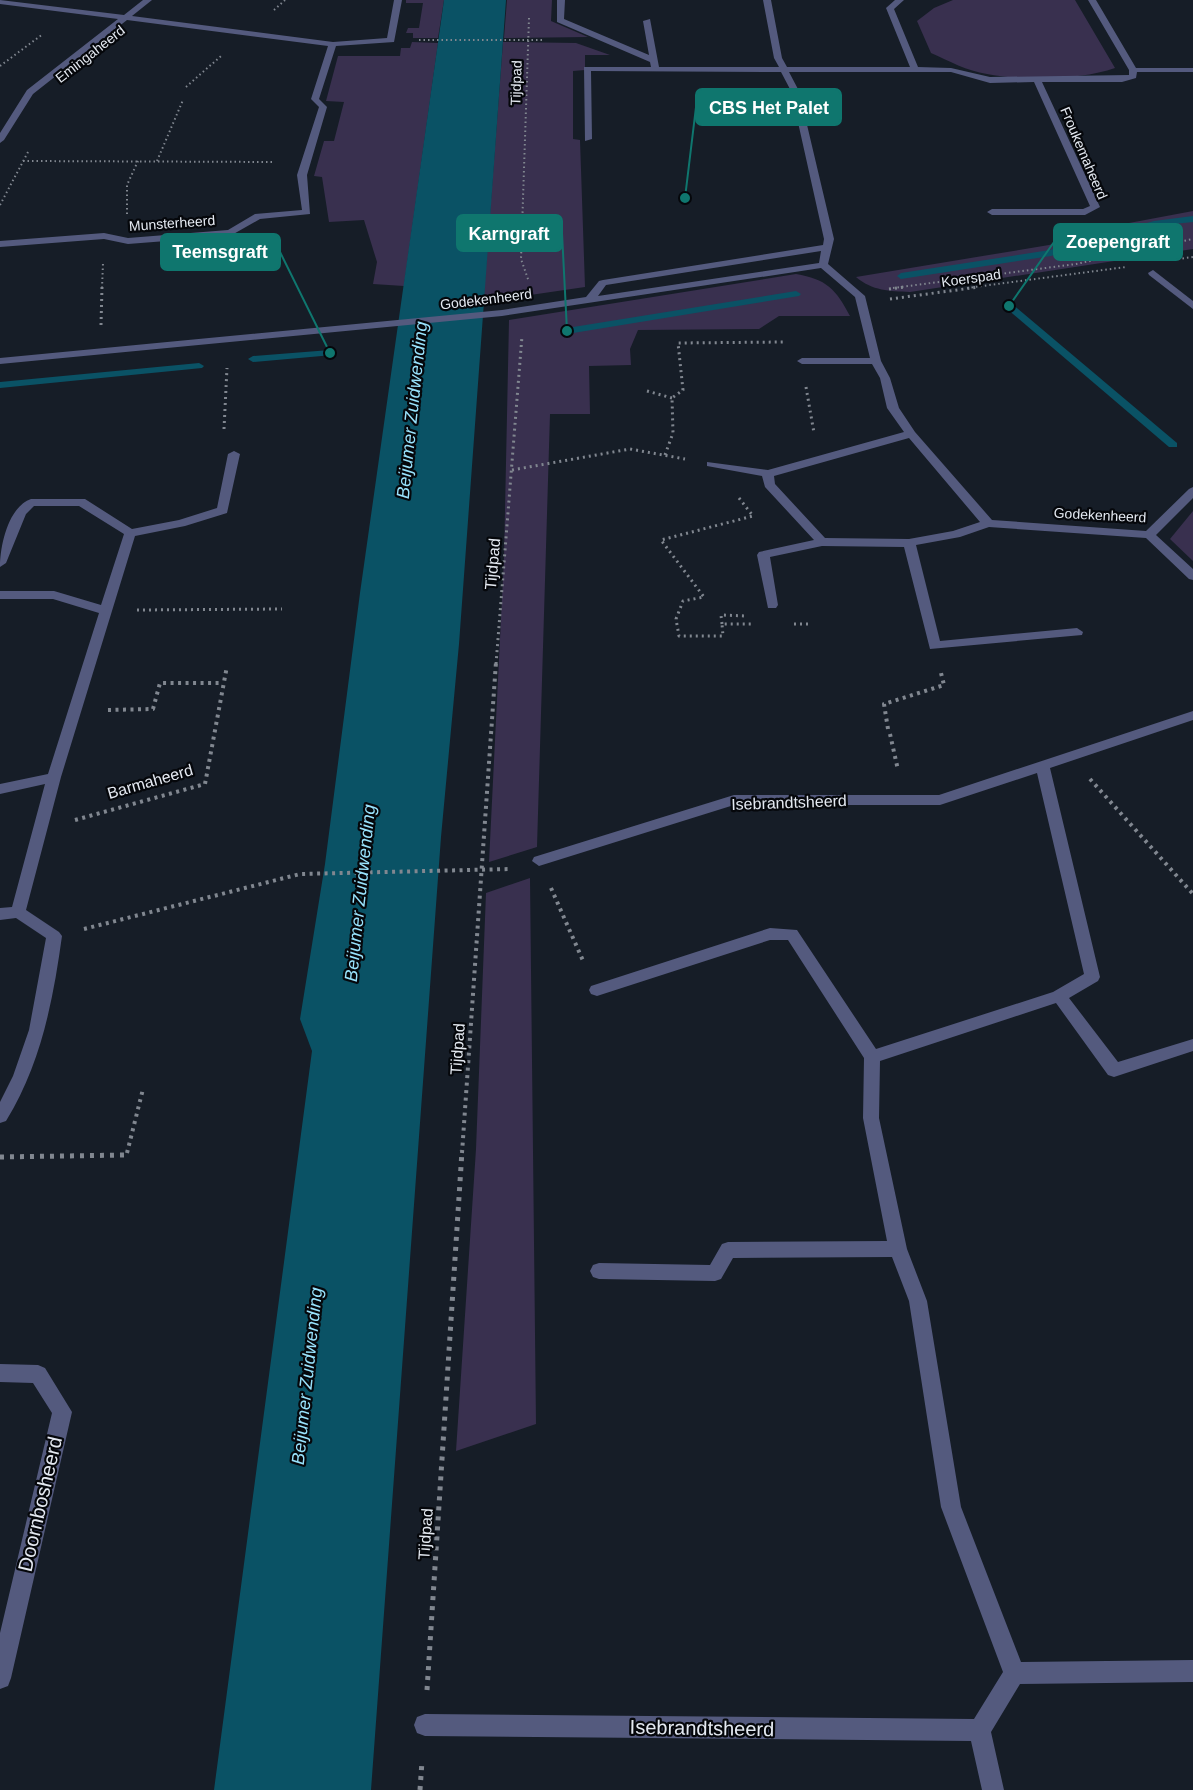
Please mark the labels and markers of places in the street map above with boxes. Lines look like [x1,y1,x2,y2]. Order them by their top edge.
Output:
callout: CBS Het Palet [696,89,841,125]
callout: Karngraft [457,215,562,251]
callout: Zoepengraft [1054,224,1182,260]
callout: Teemsgraft [161,234,280,270]

